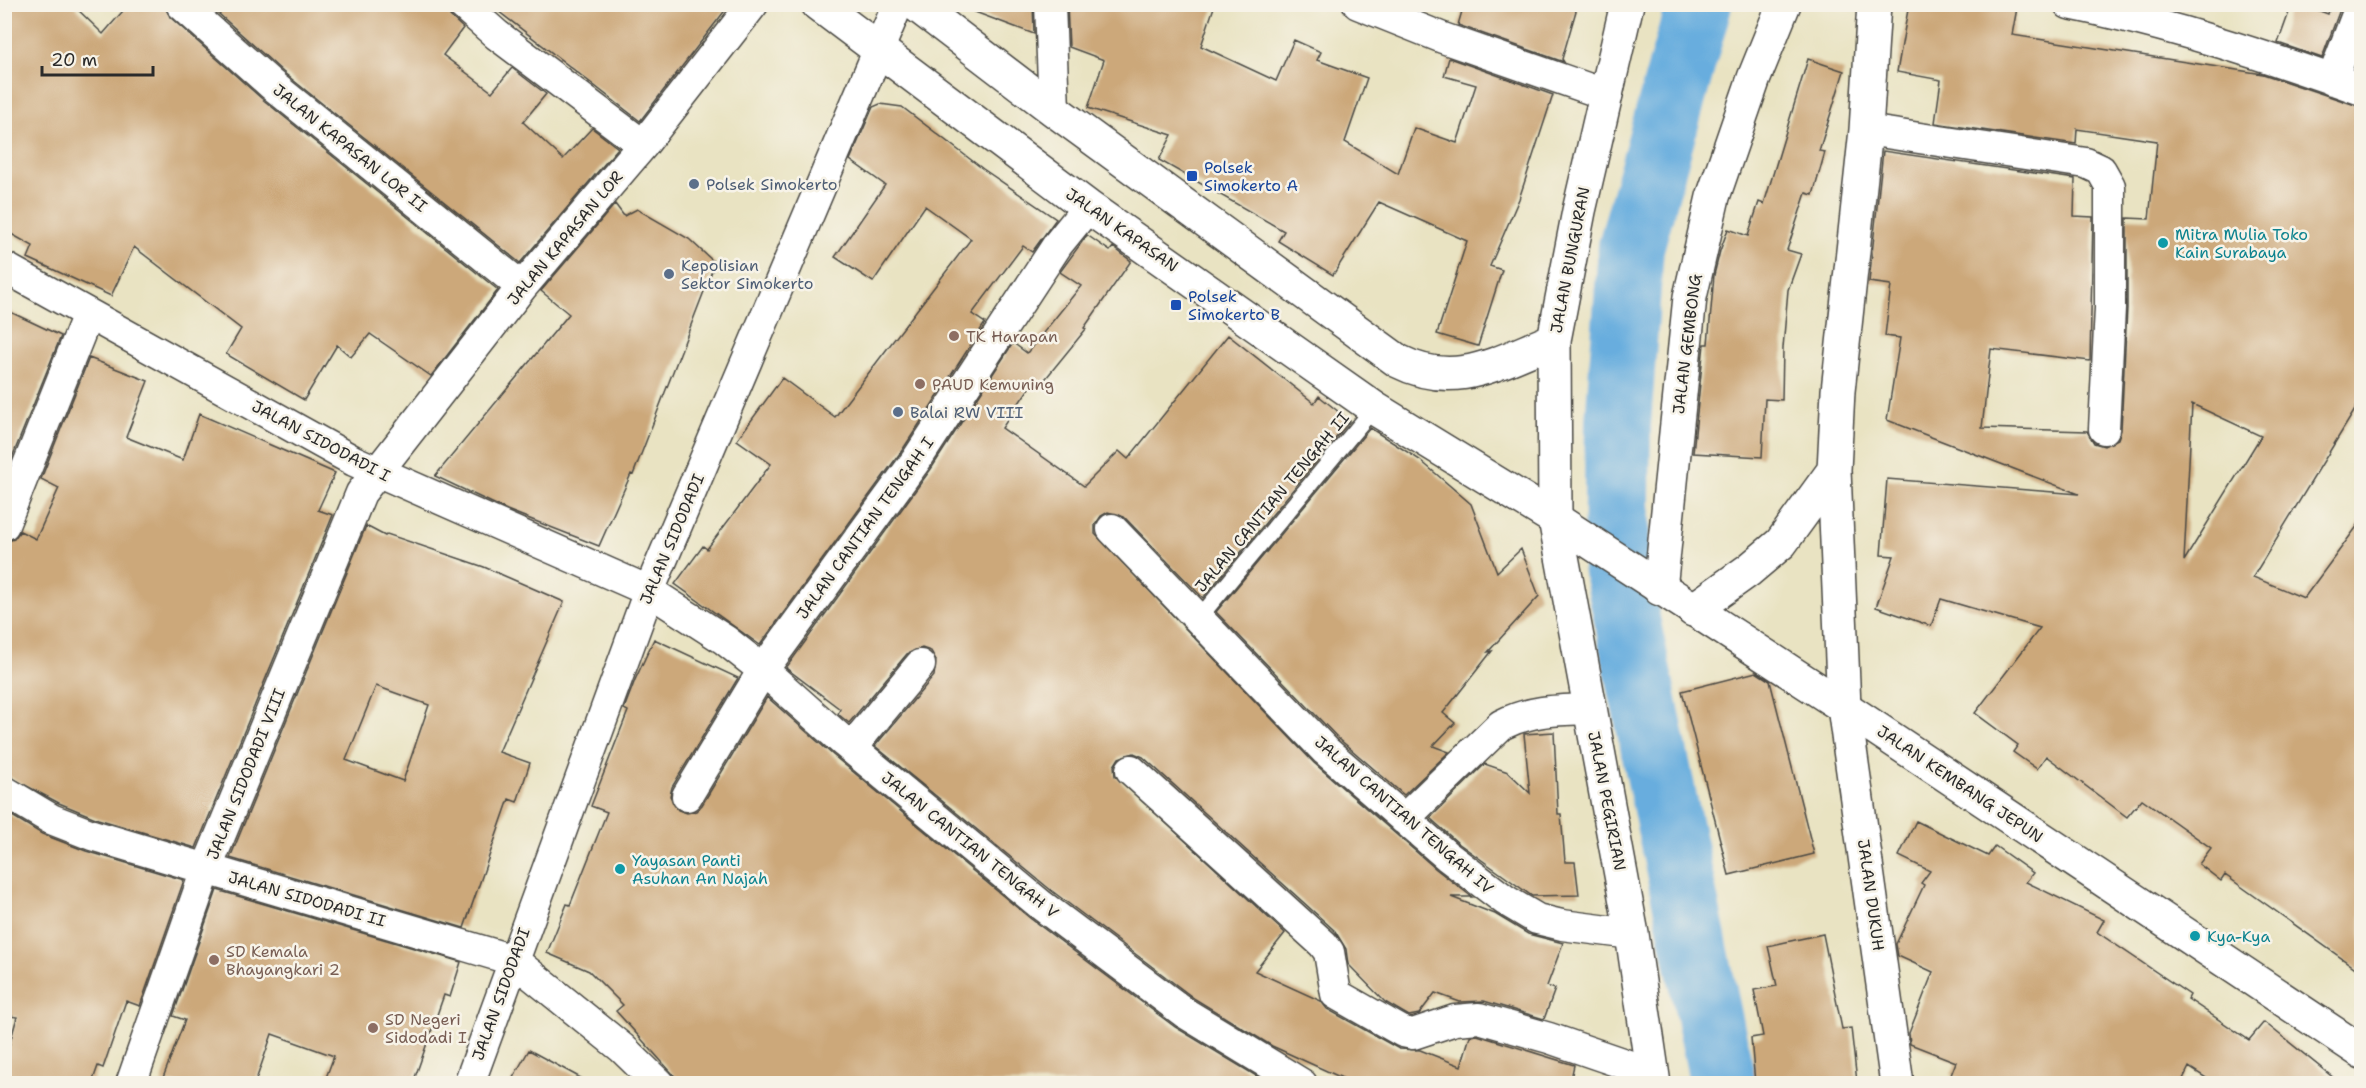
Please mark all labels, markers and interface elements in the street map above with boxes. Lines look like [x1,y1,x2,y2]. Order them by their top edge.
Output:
scale bar [42,39,153,77]
text: 20 m [51,48,97,72]
street label: JALAN KAPASAN LOR II [269,79,431,217]
place label: Polsek Simokerto A [1204,157,1298,196]
street label: JALAN KAPASAN LOR [503,167,627,309]
marker: Polsek Simokerto A [1185,169,1199,183]
place label: Polsek Simokerto [706,174,838,195]
marker: Polsek Simokerto [687,177,701,191]
street label: JALAN KAPASAN [1062,183,1182,277]
street label: JALAN BUNGURAN [1546,185,1594,335]
place label: Mitra Mulia Toko Kain Surabaya [2175,224,2308,263]
marker: Mitra Mulia Toko Kain Surabaya [2156,236,2170,250]
place label: Kepolisian Sektor Simokerto [681,255,813,294]
marker: Kepolisian Sektor Simokerto [662,267,676,281]
street label: JALAN GEMBONG [1668,273,1706,415]
place label: Polsek Simokerto B [1188,286,1280,325]
marker: Polsek Simokerto B [1169,298,1183,312]
place label: TK Harapan [966,326,1058,347]
marker: TK Harapan [947,329,961,343]
place label: PAUD Kemuning [932,374,1054,395]
marker: PAUD Kemuning [913,377,927,391]
street label: JALAN SIDODADI I [248,396,394,486]
place label: Balai RW VIII [910,402,1024,423]
marker: Balai RW VIII [891,405,905,419]
street label: JALAN CANTIAN TENGAH II [1190,407,1354,596]
street label: JALAN CANTIAN TENGAH I [792,433,938,623]
street label: JALAN SIDODADI [635,470,709,607]
street label: JALAN SIDODADI VIII [202,685,290,863]
street label: JALAN KEMBANG JEPUN [1873,721,2047,847]
street label: JALAN PEGIRIAN [1583,730,1631,872]
street label: JALAN CANTIAN TENGAH IV [1310,731,1498,899]
street label: JALAN CANTIAN TENGAH V [877,767,1063,923]
street label: JALAN DUKUH [1853,838,1889,952]
place label: Yayasan Panti Asuhan An Najah [632,850,768,889]
marker: Yayasan Panti Asuhan An Najah [613,862,627,876]
street label: JALAN SIDODADI II [226,866,388,932]
street label: JALAN SIDODADI [467,925,535,1063]
place label: Kya-Kya [2207,926,2270,947]
marker: Kya-Kya [2188,929,2202,943]
place label: SD Kemala Bhayangkari 2 [226,941,340,980]
marker: SD Kemala Bhayangkari 2 [207,953,221,967]
place label: SD Negeri Sidodadi I [385,1009,467,1048]
marker: SD Negeri Sidodadi I [366,1021,380,1035]

